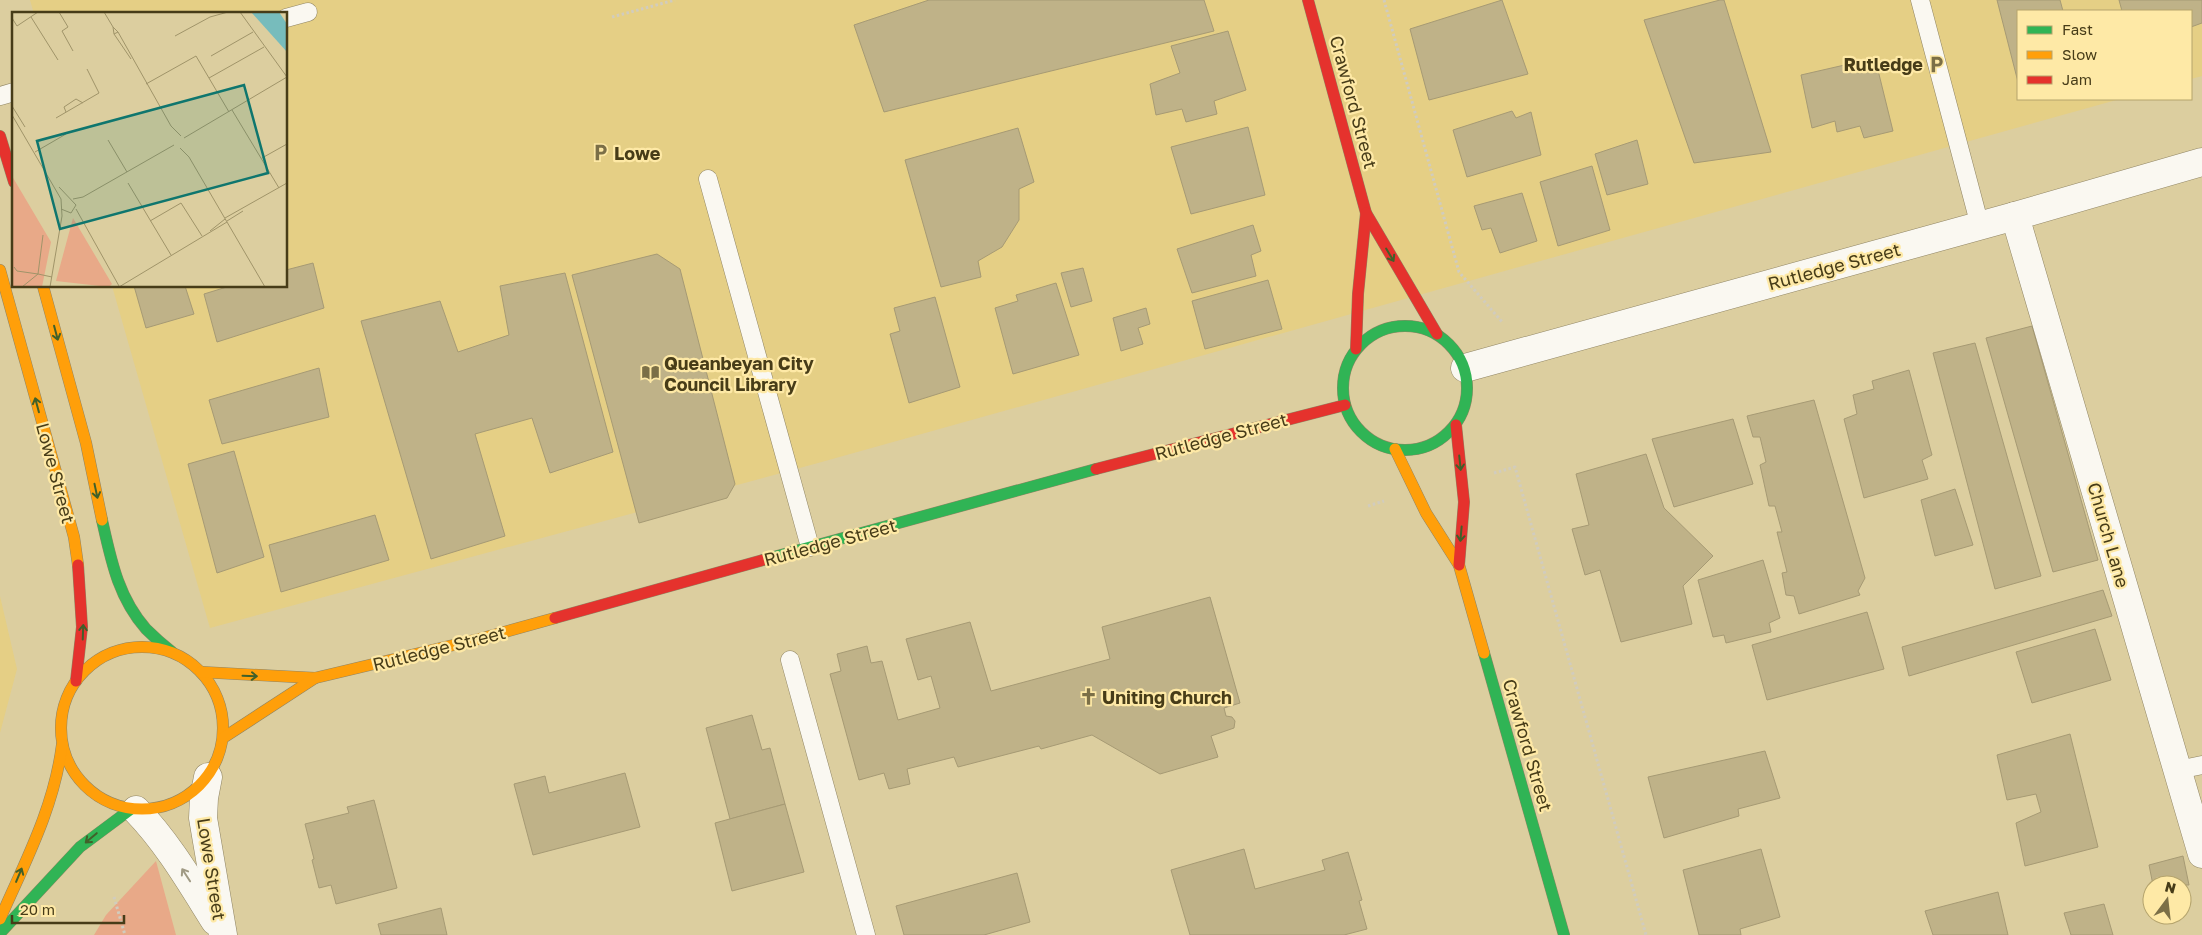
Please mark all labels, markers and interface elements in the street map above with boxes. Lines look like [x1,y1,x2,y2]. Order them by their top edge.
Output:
legend [2017,10,2192,100]
inset map [12,12,288,288]
text: Fast [2062,20,2093,38]
street label: Crawford Street [1326,33,1382,171]
text: Slow [2062,45,2097,63]
place label: Rutledge [1844,53,1923,75]
parking icon: Rutledge [1927,54,1947,74]
text: Jam [2062,70,2092,88]
place label: Lowe [614,142,661,164]
parking icon: Lowe [590,143,610,163]
street label: Rutledge Street [1765,238,1903,294]
one-way arrow [1386,247,1396,261]
one-way arrow [52,325,61,341]
place label: Queanbeyan City Council Library [664,352,814,395]
library icon: Queanbeyan City Council Library [640,363,660,383]
one-way arrow [32,398,42,414]
street label: Rutledge Street [1152,408,1290,464]
street label: Lowe Street [32,420,80,526]
one-way arrow [1455,455,1465,471]
street label: Church Lane [2083,480,2135,590]
one-way arrow [92,482,101,498]
street label: Rutledge Street [761,514,899,570]
one-way arrow [1457,525,1466,541]
street label: Rutledge Street [370,621,508,675]
one-way arrow [78,625,87,641]
one-way arrow [242,671,258,680]
street label: Crawford Street [1499,676,1557,814]
place label: Uniting Church [1102,686,1232,708]
church icon: Uniting Church [1078,687,1098,707]
street label: Lowe Street [193,816,231,922]
one-way arrow [85,832,98,843]
one-way arrow [15,868,25,883]
one-way arrow [181,868,191,882]
north arrow [2142,875,2192,925]
text: N [2163,877,2178,897]
scale bar [12,892,125,924]
text: 20 m [20,900,55,918]

